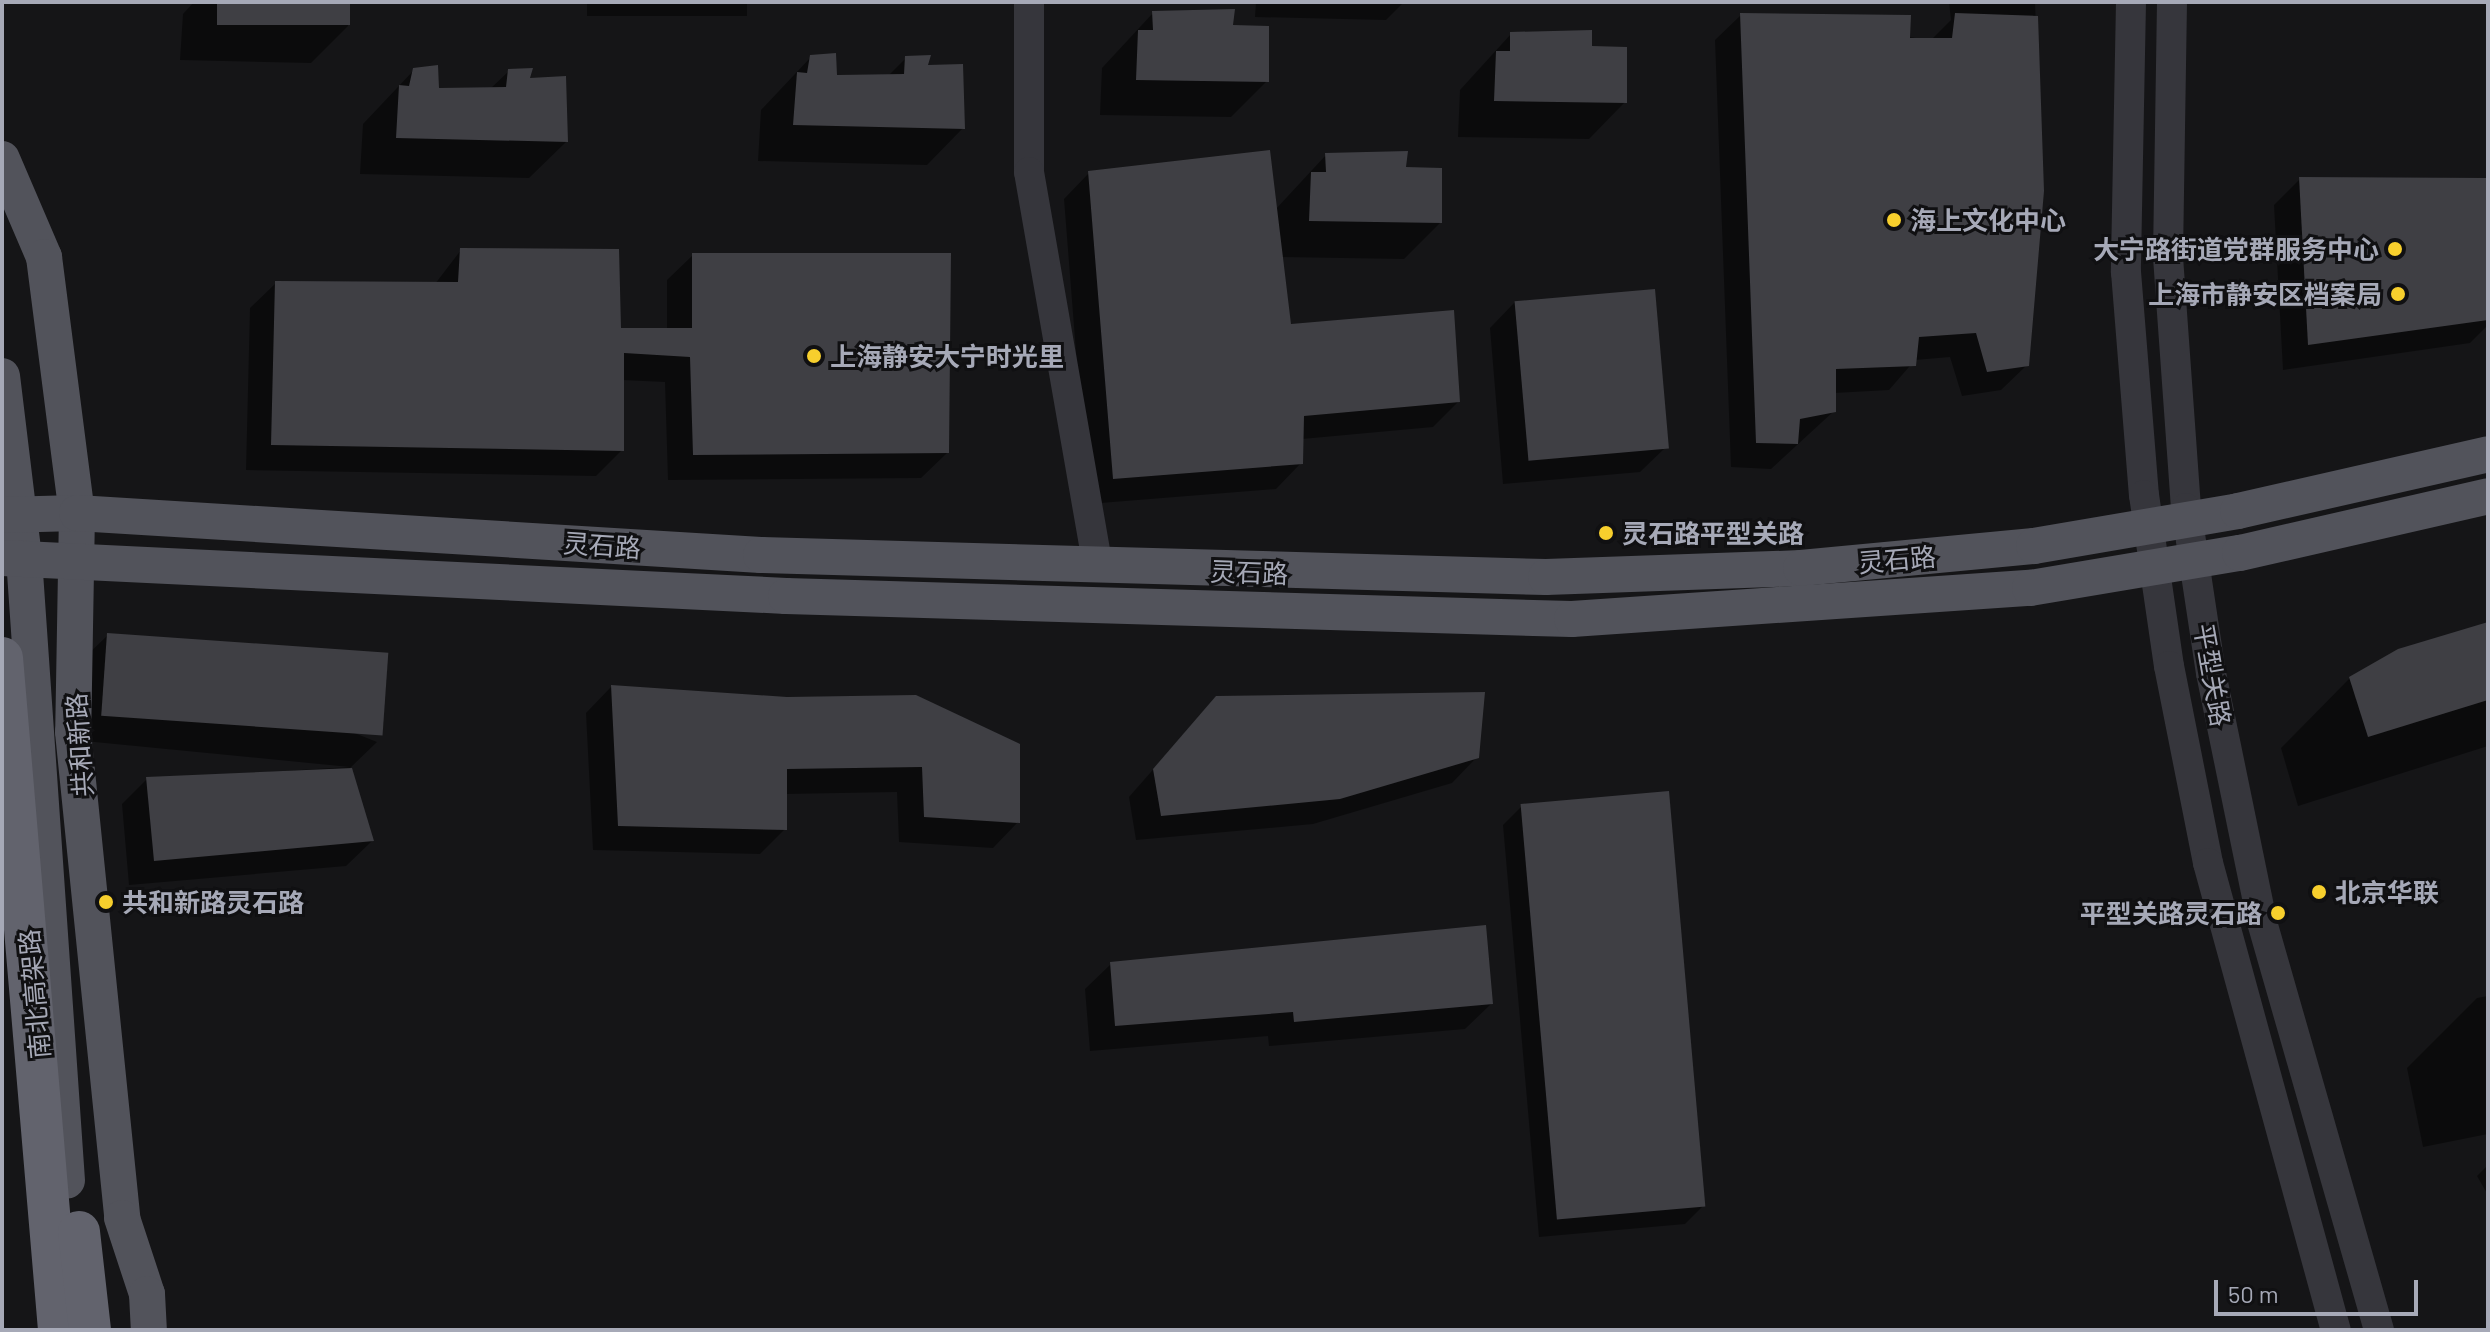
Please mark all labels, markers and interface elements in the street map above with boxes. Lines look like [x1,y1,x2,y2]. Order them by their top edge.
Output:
place label: 海上文化中心 [1910,204,2066,236]
marker: 海上文化中心 [1885,211,1903,229]
place label: 大宁路街道党群服务中心 [2093,233,2379,265]
marker: 大宁路街道党群服务中心 [2386,240,2404,258]
place label: 上海市静安区档案局 [2148,278,2382,310]
marker: 上海市静安区档案局 [2389,285,2407,303]
place label: 上海静安大宁时光里 [830,340,1064,372]
marker: 上海静安大宁时光里 [805,347,823,365]
place label: 灵石路平型关路 [1622,517,1804,549]
marker: 灵石路平型关路 [1597,524,1615,542]
street label: 灵石路 [562,527,642,563]
street label: 灵石路 [1857,540,1937,578]
street label: 灵石路 [1209,555,1289,589]
street label: 平型关路 [2189,621,2237,729]
street label: 共和新路 [60,692,98,798]
place label: 北京华联 [2335,876,2439,908]
marker: 北京华联 [2310,883,2328,901]
place label: 共和新路灵石路 [122,886,304,918]
marker: 共和新路灵石路 [97,893,115,911]
place label: 平型关路灵石路 [2080,897,2262,929]
marker: 平型关路灵石路 [2269,904,2287,922]
street label: 南北高架路 [13,928,55,1060]
scale bar [2218,1264,2422,1314]
text: 50 m [2228,1279,2279,1308]

